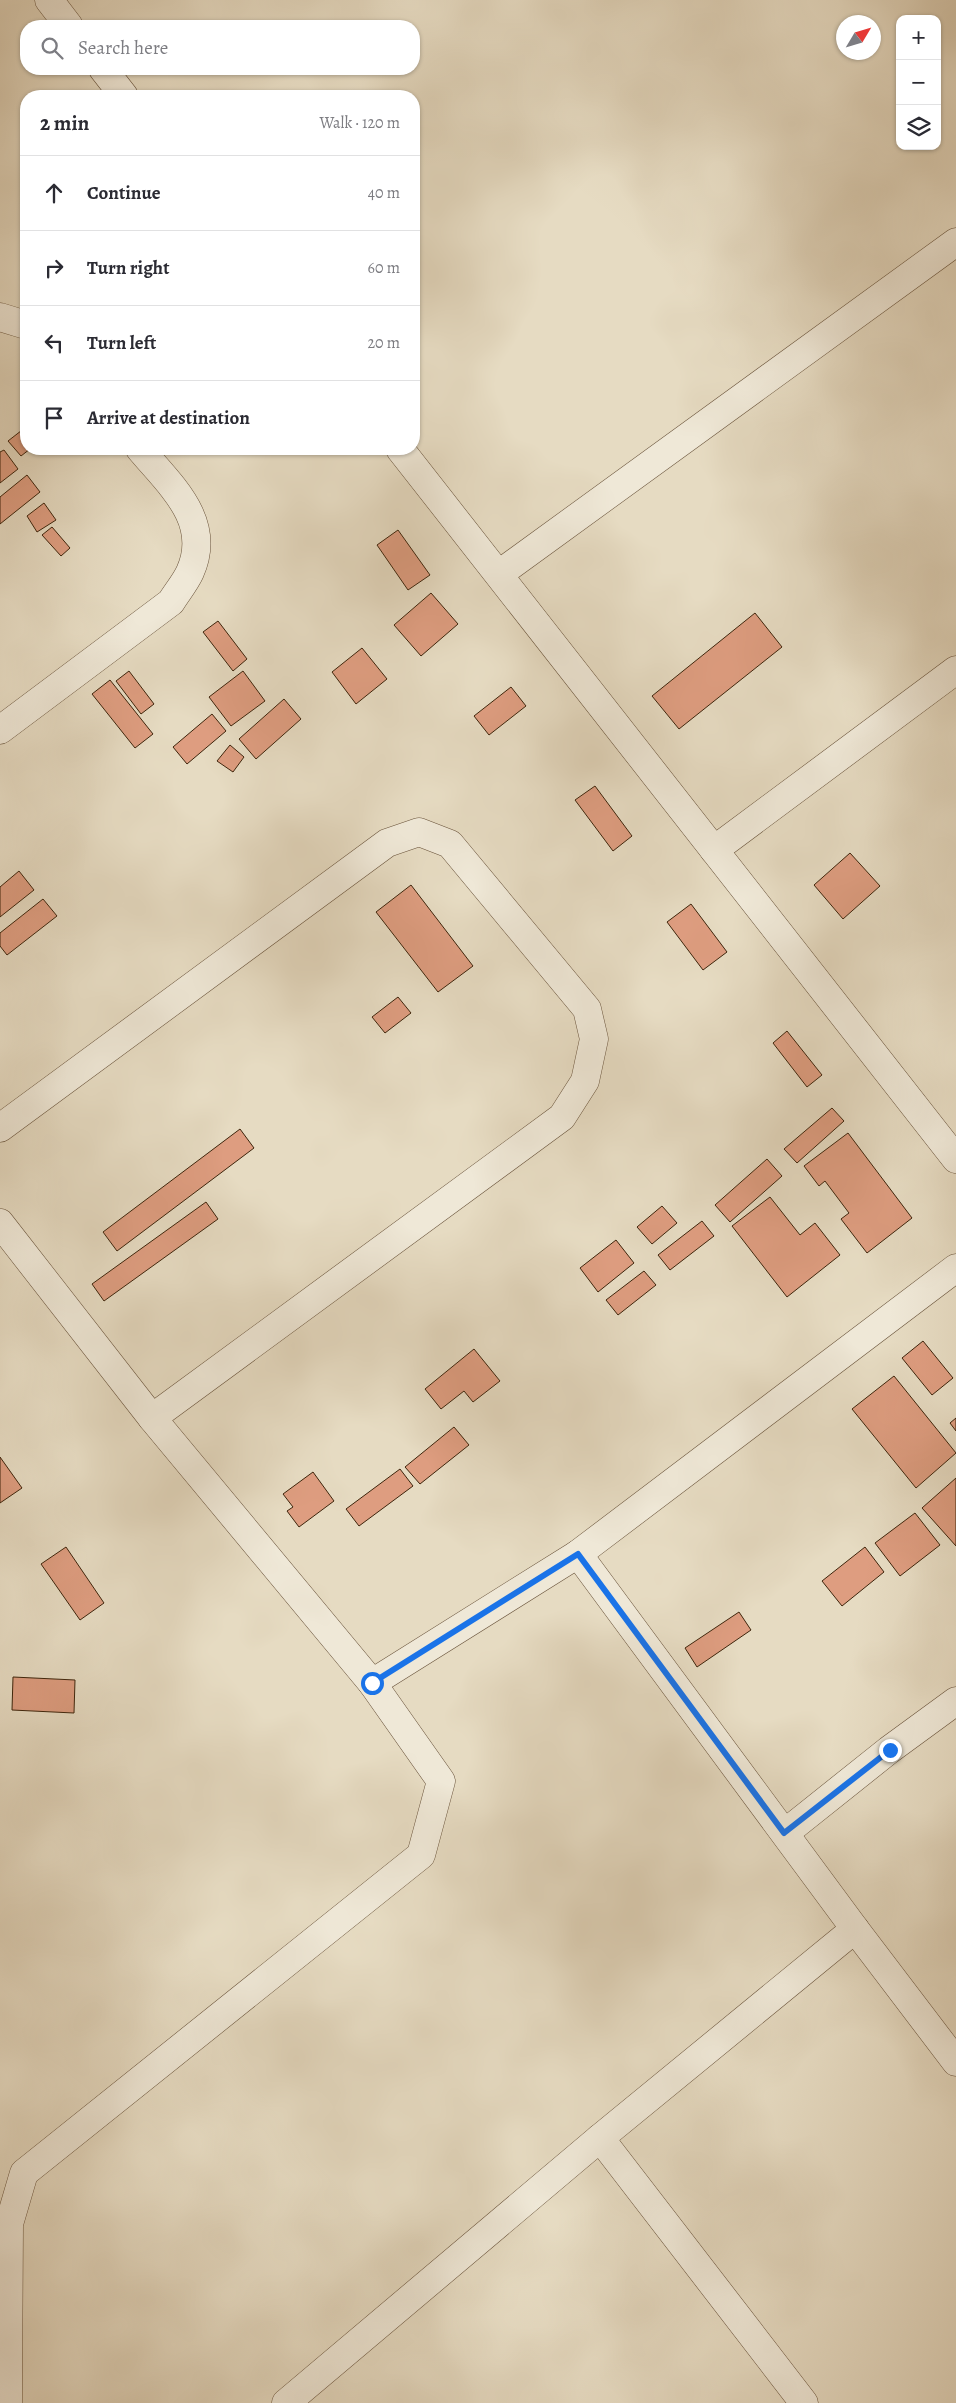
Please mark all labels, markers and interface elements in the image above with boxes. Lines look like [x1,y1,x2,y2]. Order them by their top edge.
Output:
north arrow [836,15,881,60]
map controls [896,15,941,150]
button: + [896,15,941,60]
search box [20,20,420,75]
icon: search [38,34,66,62]
text: Search here [78,35,168,61]
button: − [896,60,941,105]
button: layers [896,105,941,150]
text: 2 min [40,109,89,137]
text: Walk · 120 m [319,112,400,134]
icon: ahead [40,179,68,207]
text: Continue [87,180,161,206]
text: 40 m [368,182,400,204]
icon: right [40,254,68,282]
text: Turn right [87,255,169,281]
text: 60 m [368,257,400,279]
icon: left [40,329,68,357]
text: Turn left [87,330,156,356]
text: 20 m [367,332,400,354]
icon: arrive [40,404,68,432]
text: Arrive at destination [87,405,250,431]
route start [361,1672,384,1695]
route end [879,1739,902,1762]

